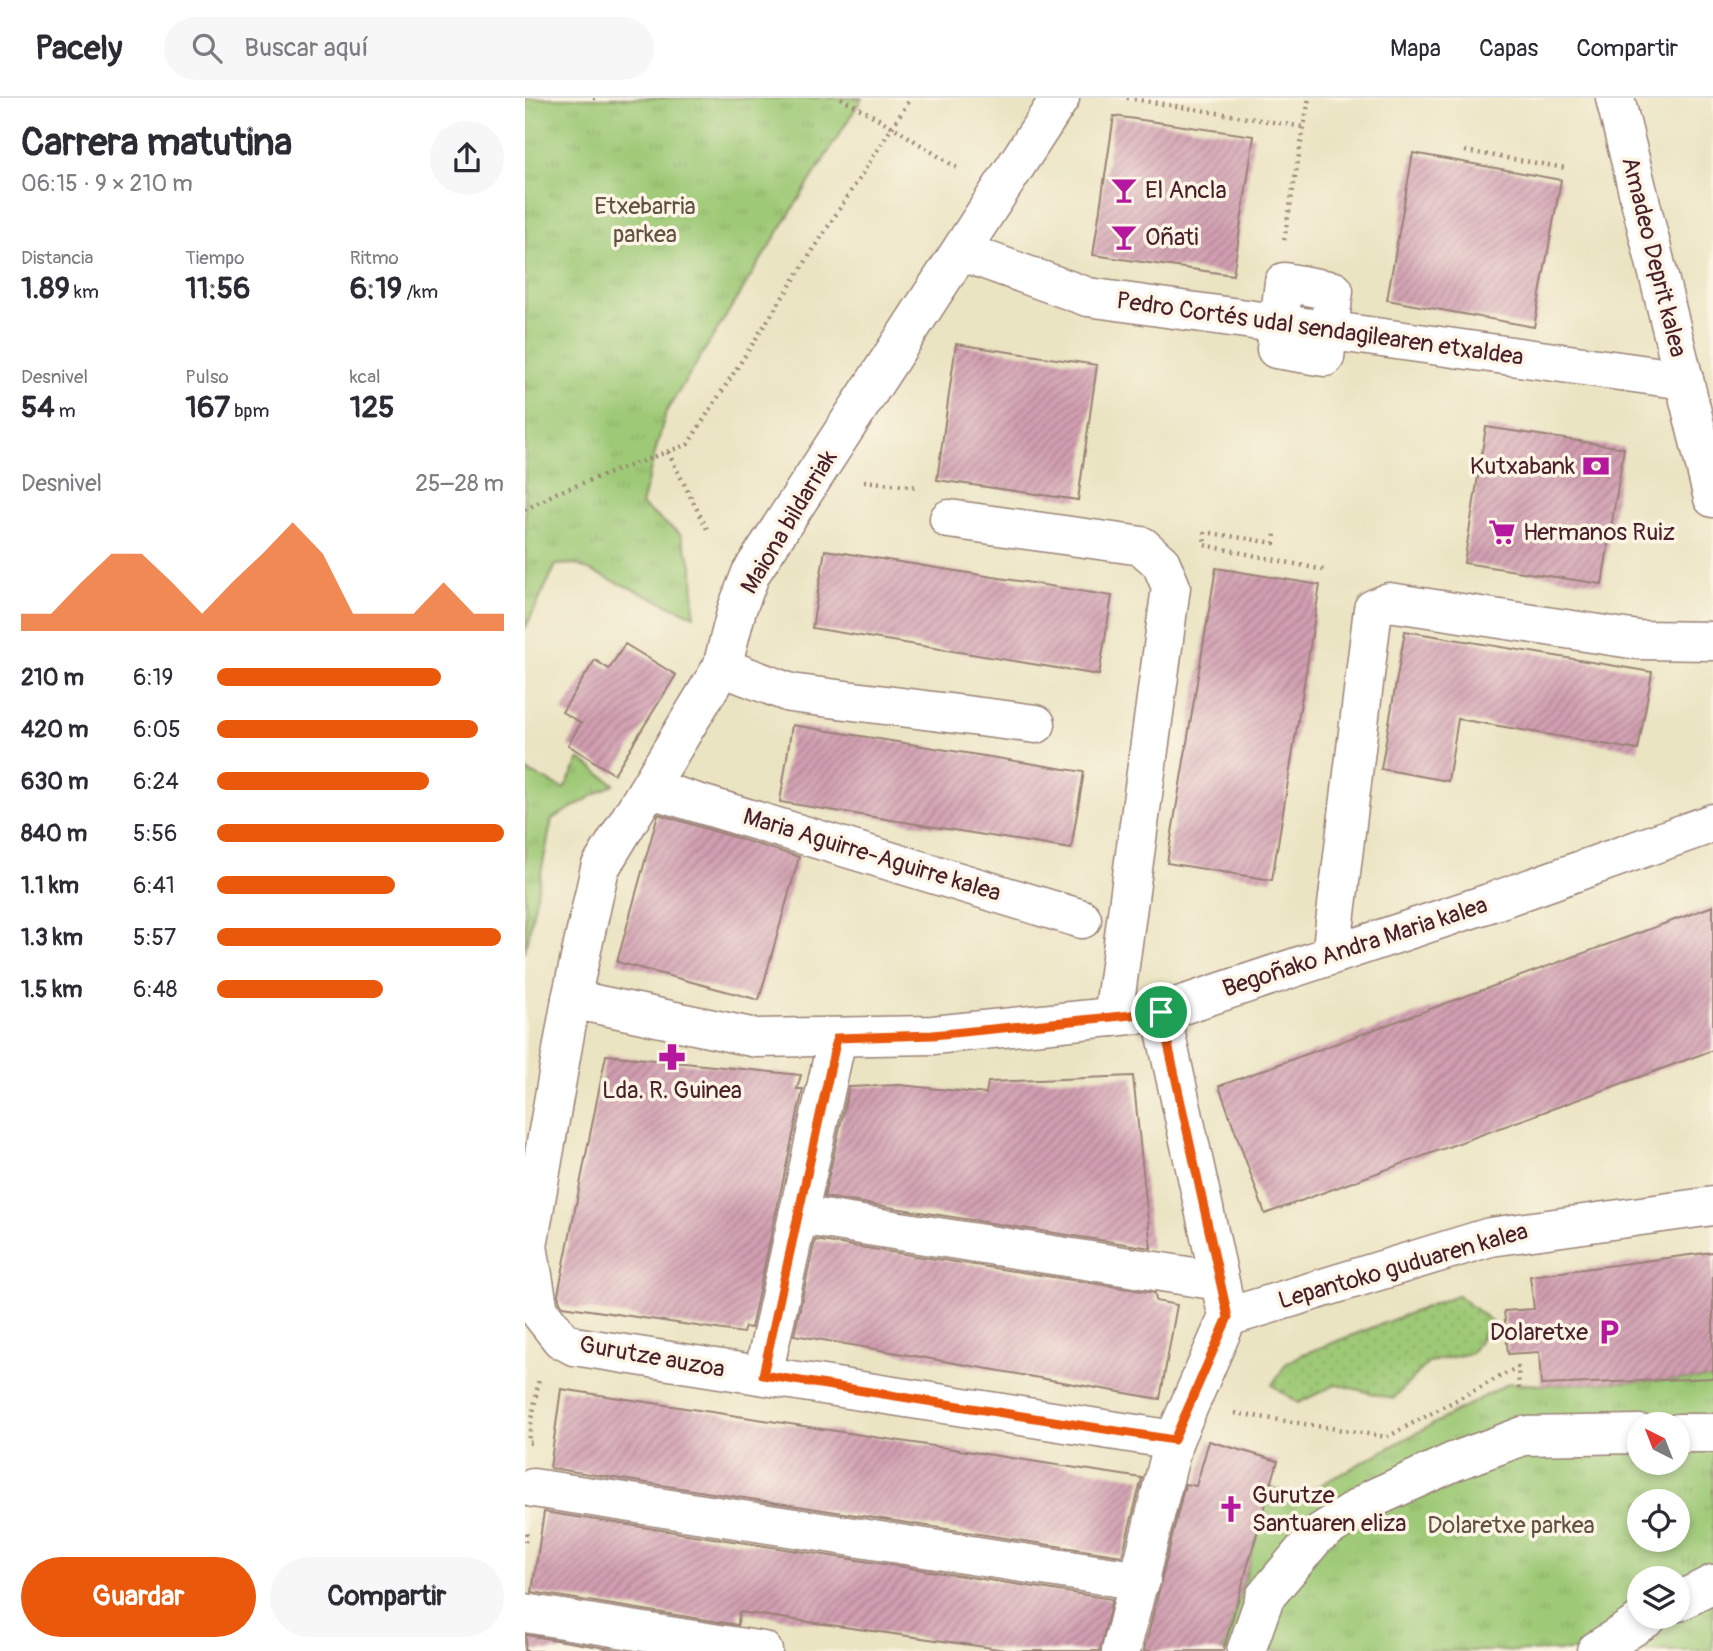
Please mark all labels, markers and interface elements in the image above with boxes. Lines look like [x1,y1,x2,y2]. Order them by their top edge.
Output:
search box [164,17,654,80]
text: Pacely [35,28,122,69]
icon: search [188,29,226,67]
text: Buscar aquí [244,32,369,64]
text: Mapa [1390,34,1441,63]
text: Capas [1479,34,1538,63]
text: Compartir [1576,34,1678,63]
text: Carrera matutina [21,119,292,167]
button: share [430,121,504,195]
street label: Amadeo Deprit kalea [1615,154,1693,360]
text: 06:15 · 9 × 210 m [21,169,193,198]
bar icon: El Ancla [1109,175,1139,205]
place label: El Ancla [1145,176,1227,205]
park label: Etxebarria parkea [594,192,696,249]
bar icon: Oñati [1109,222,1139,252]
place label: Oñati [1145,223,1198,252]
text: Distancia [21,246,93,270]
text: Tiempo [185,246,244,270]
text: Ritmo [350,246,399,270]
text: 1.89 [21,270,70,307]
text: 11:56 [185,270,251,307]
text: 6:19 [350,270,402,307]
text: km [70,280,99,304]
text: /km [402,280,438,304]
street label: Pedro Cortés udal sendagilearen etxaldea [1115,286,1525,372]
text: Desnivel [21,365,88,389]
text: Pulso [185,365,229,389]
text: kcal [350,365,381,389]
text: 54 [21,389,55,426]
text: 167 [185,389,230,426]
text: 125 [350,389,394,426]
text: m [55,399,76,423]
text: bpm [230,399,269,423]
street label: Maiona bildarriak [735,445,843,599]
bank icon: Kutxabank [1581,451,1611,481]
place label: Kutxabank [1470,452,1575,481]
text: Desnivel [21,469,102,498]
text: 25–28 m [415,469,504,498]
supermarket icon: Hermanos Ruiz [1487,517,1517,547]
place label: Hermanos Ruiz [1523,518,1675,547]
text: 210 m [21,663,84,692]
text: 6:19 [133,663,173,692]
text: 420 m [21,715,88,744]
text: 6:05 [133,715,181,744]
text: 630 m [21,767,88,796]
text: 6:24 [133,767,179,796]
street label: Maria Aguirre-Aguirre kalea [740,802,1004,908]
text: 840 m [21,819,87,848]
text: 5:56 [133,819,177,848]
text: 1.1 km [21,871,79,900]
text: 6:41 [133,871,175,900]
street label: Begoñako Andra Maria kalea [1219,890,1491,1004]
text: 1.3 km [21,923,83,952]
text: 5:57 [133,923,176,952]
text: 1.5 km [21,975,83,1004]
text: 6:48 [133,975,177,1004]
pin [1131,982,1191,1042]
icon: arrive [1142,993,1180,1031]
pharmacy icon: Lda. R. Guinea [657,1042,687,1072]
place label: Lda. R. Guinea [602,1076,742,1105]
street label: Lepantoko guduaren kalea [1275,1216,1531,1316]
parking icon: Dolaretxe [1594,1317,1624,1347]
place label: Dolaretxe [1490,1318,1588,1347]
street label: Gurutze auzoa [577,1330,727,1384]
north arrow [1627,1412,1691,1475]
map controls [1627,1412,1690,1629]
place label: Gurutze Santuaren eliza [1252,1481,1406,1538]
button: locate [1627,1489,1690,1552]
church icon: Gurutze Santuaren eliza [1216,1494,1246,1524]
park label: Dolaretxe parkea [1427,1511,1595,1540]
button: Guardar [21,1557,256,1637]
button: Compartir [270,1557,504,1637]
button: layers [1627,1566,1690,1629]

